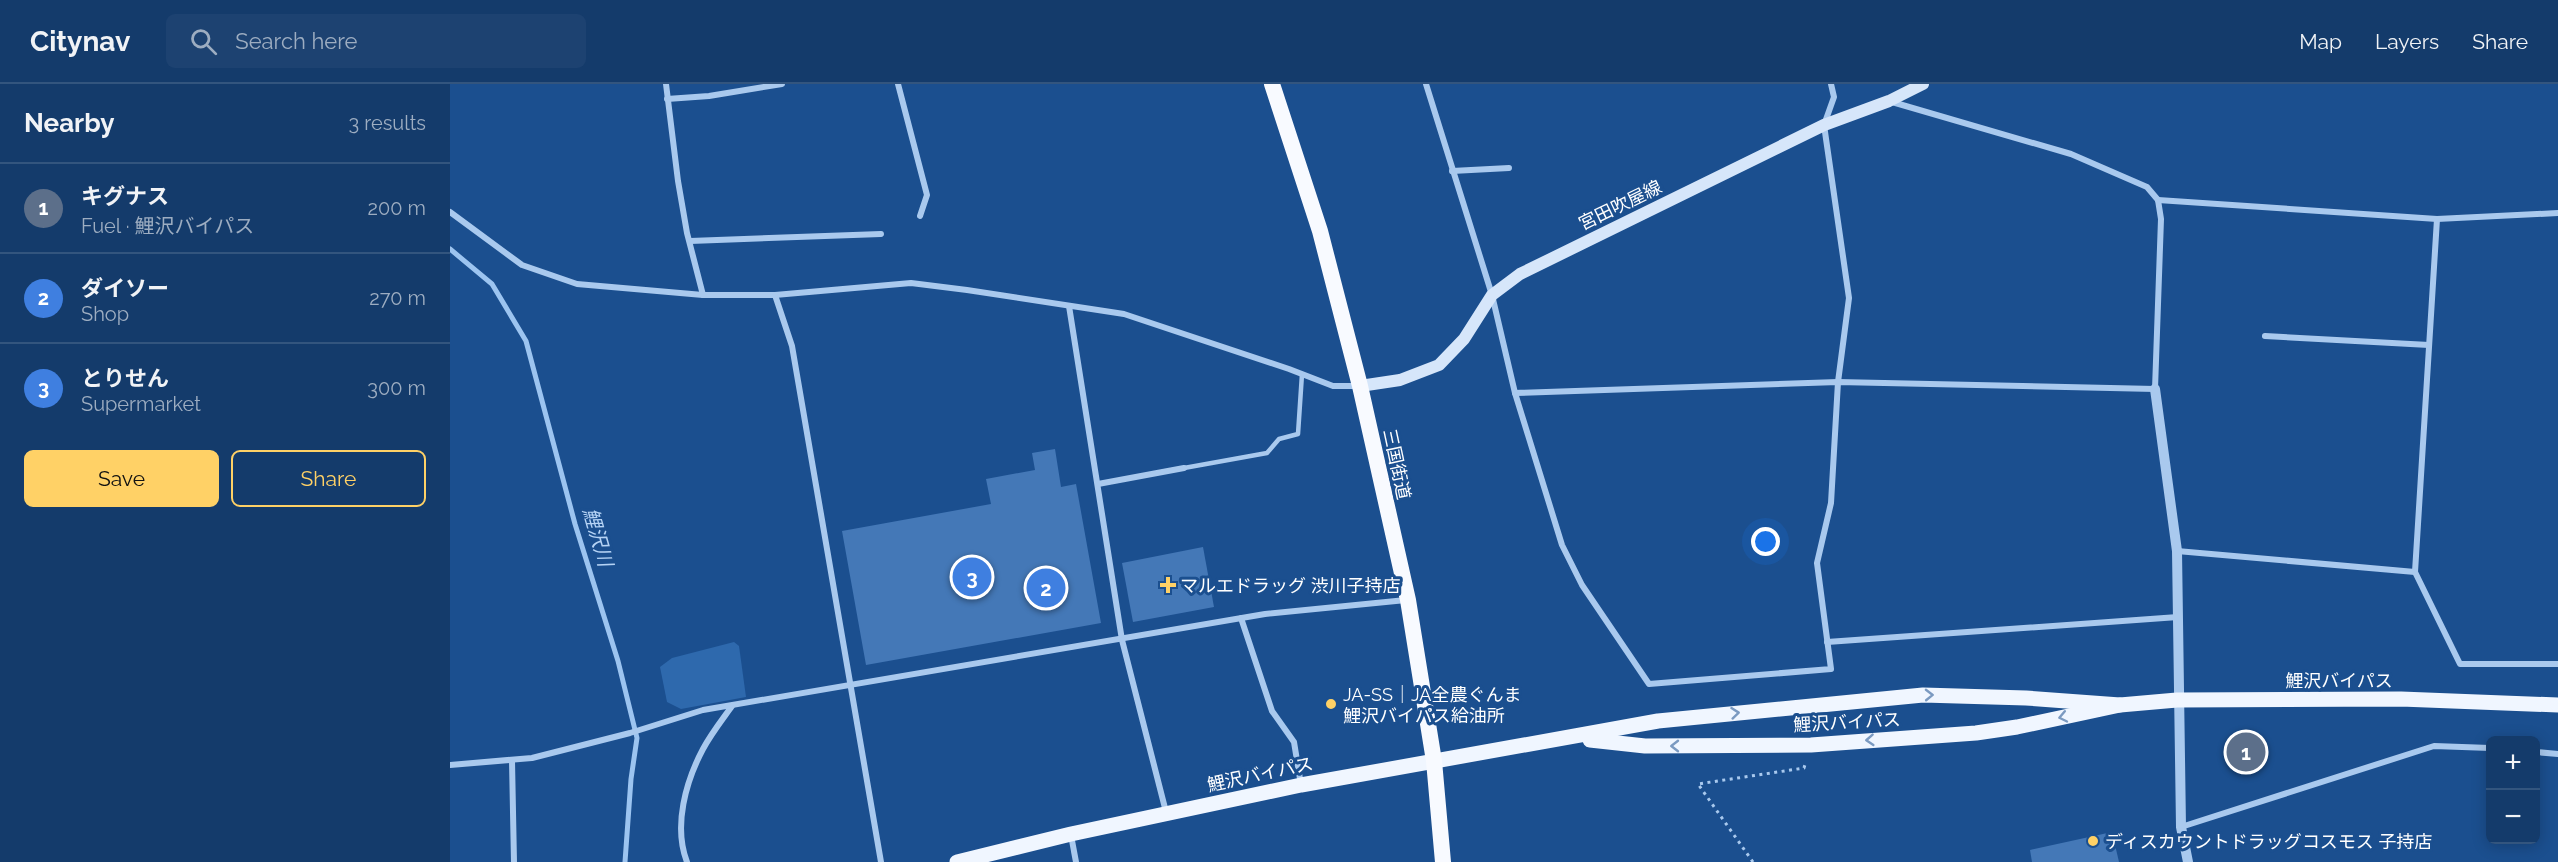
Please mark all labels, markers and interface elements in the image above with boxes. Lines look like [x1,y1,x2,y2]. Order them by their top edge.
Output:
search box [166,14,586,68]
text: Citynav [30,25,130,58]
icon: search [187,25,220,58]
text: Search here [235,28,357,54]
text: Map [2299,29,2342,54]
text: Layers [2375,29,2439,54]
text: Share [2472,29,2528,54]
text: Nearby [24,108,114,138]
text: 3 results [348,111,426,135]
street label: 宮田吹屋線 [1575,176,1665,234]
text: キグナス [81,183,169,209]
text: 1 [39,196,48,220]
text: 200 m [368,196,426,220]
text: Fuel · 鯉沢バイパス [81,214,254,238]
text: ダイソー [81,275,169,301]
text: 2 [38,286,49,310]
text: 270 m [369,286,426,310]
text: Shop [81,302,129,326]
text: とりせん [81,365,169,391]
text: 3 [38,376,49,400]
text: 300 m [367,376,426,400]
text: Supermarket [81,392,201,416]
street label: 三国街道 [1379,427,1415,501]
button: Save [24,450,219,507]
button: Share [231,450,426,507]
water label: 鯉沢川 [578,505,618,571]
your location [1751,527,1780,556]
pin: 3 [952,554,992,600]
pin: 2 [1026,566,1066,610]
place label: マルエドラッグ 渋川子持店 [1180,575,1401,596]
marker: マルエドラッグ 渋川子持店 [1161,578,1175,592]
street label: 鯉沢バイパス [2285,670,2393,691]
place label: JA-SS｜JA全農ぐんま 鯉沢バイパス給油所 [1343,684,1521,726]
one-way arrow [1925,689,1934,701]
marker: JA-SS｜JA全農ぐんま 鯉沢バイパス給油所 [1324,697,1338,711]
one-way arrow [1731,707,1740,720]
street label: 鯉沢バイパス [1793,709,1901,735]
one-way arrow [2058,710,2068,723]
pin: 1 [2226,730,2266,774]
one-way arrow [1865,734,1874,747]
map controls [2486,736,2540,844]
button: + [2486,736,2540,790]
one-way arrow [1671,739,1680,752]
street label: 鯉沢バイパス [1205,753,1315,795]
button: − [2486,790,2540,844]
place label: ディスカウントドラッグコスモス 子持店 [2105,831,2432,852]
marker: ディスカウントドラッグコスモス 子持店 [2086,834,2100,848]

